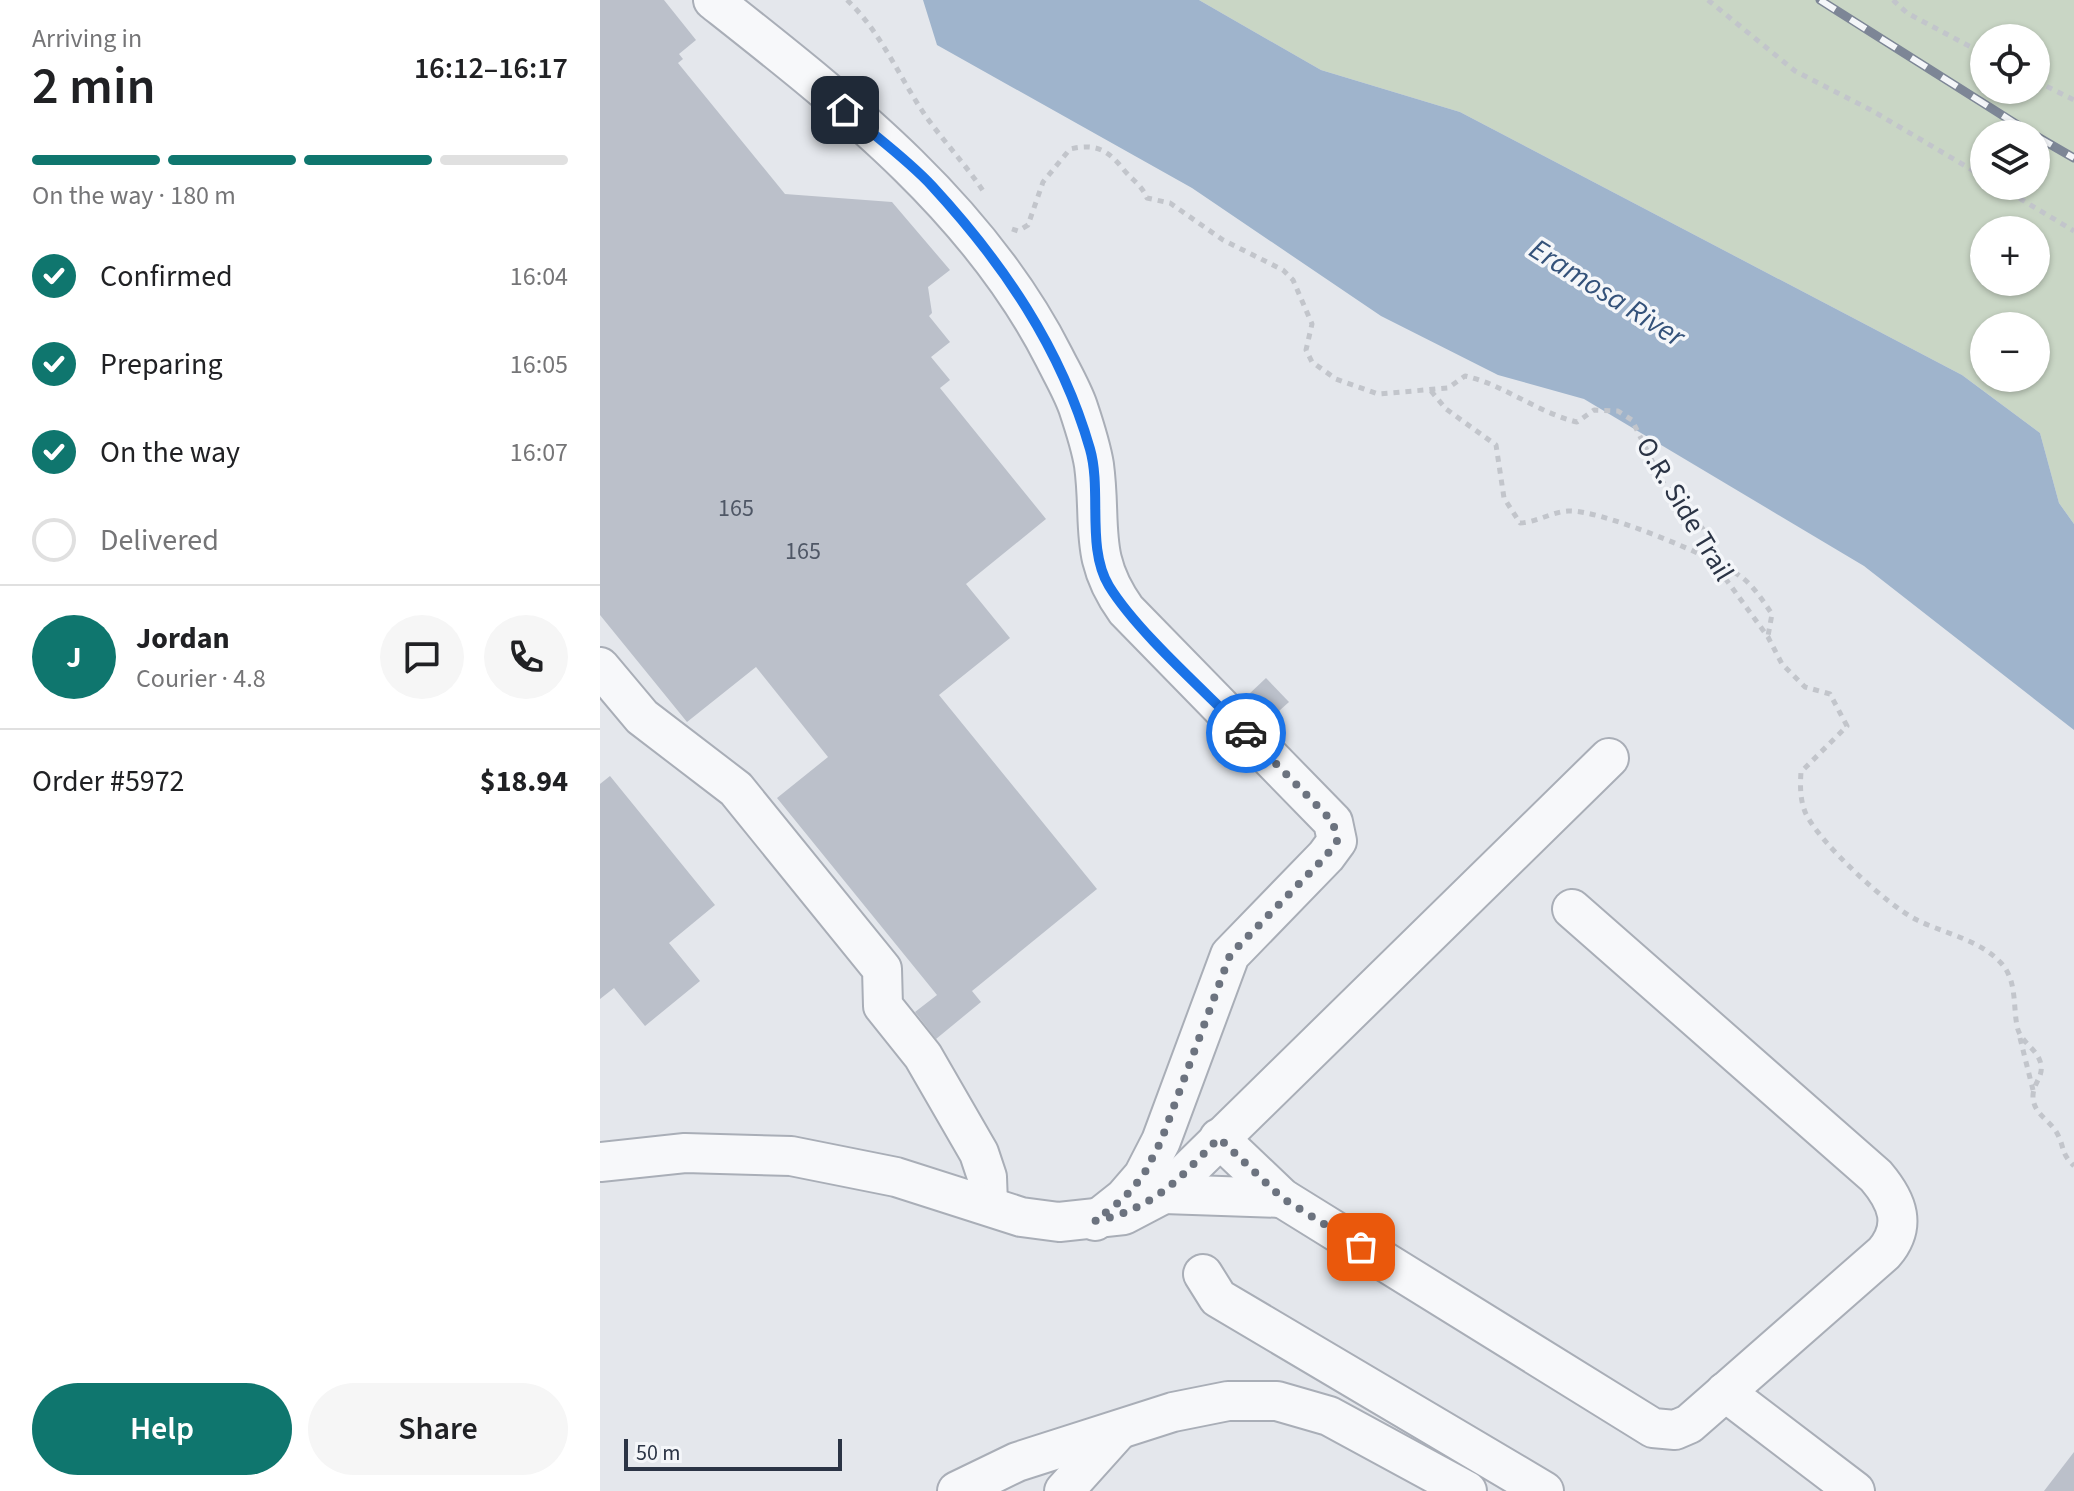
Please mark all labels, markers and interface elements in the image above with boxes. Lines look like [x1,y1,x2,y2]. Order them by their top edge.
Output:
text: Arriving in [32,20,142,57]
map controls [1970,24,2050,392]
button: locate [1970,24,2050,104]
text: 16:12–16:17 [414,47,568,90]
text: 2 min [32,50,156,124]
pin [811,76,879,144]
icon: home [823,88,867,132]
button: layers [1970,120,2050,200]
text: On the way · 180 m [32,177,236,214]
button: + [1970,216,2050,296]
water label: Eramosa River [1521,228,1695,359]
icon: check [32,254,76,298]
text: Confirmed [100,255,233,298]
text: 16:04 [510,258,568,295]
button: − [1970,312,2050,392]
icon: check [32,342,76,386]
text: Preparing [100,343,223,386]
text: 16:05 [510,346,568,383]
street label: O.R. Side Trail [1626,429,1744,589]
icon: check [32,430,76,474]
text: On the way [100,431,240,474]
text: 16:07 [510,434,568,471]
house number: 165 [718,491,754,526]
text: Delivered [100,519,219,562]
house number: 165 [785,534,821,569]
button: chat [380,615,464,699]
button: phone [484,615,568,699]
text: Jordan [136,617,230,660]
text: J [66,636,82,679]
text: Courier · 4.8 [136,660,266,697]
courier [1206,693,1286,773]
icon: car [1224,711,1268,755]
text: Order #5972 [32,760,185,803]
text: $18.94 [480,760,568,803]
pin [1327,1213,1395,1281]
icon: bag [1339,1225,1383,1269]
button: Help [32,1383,292,1475]
button: Share [308,1383,568,1475]
scale bar [624,1435,842,1471]
text: 50 m [636,1437,681,1469]

